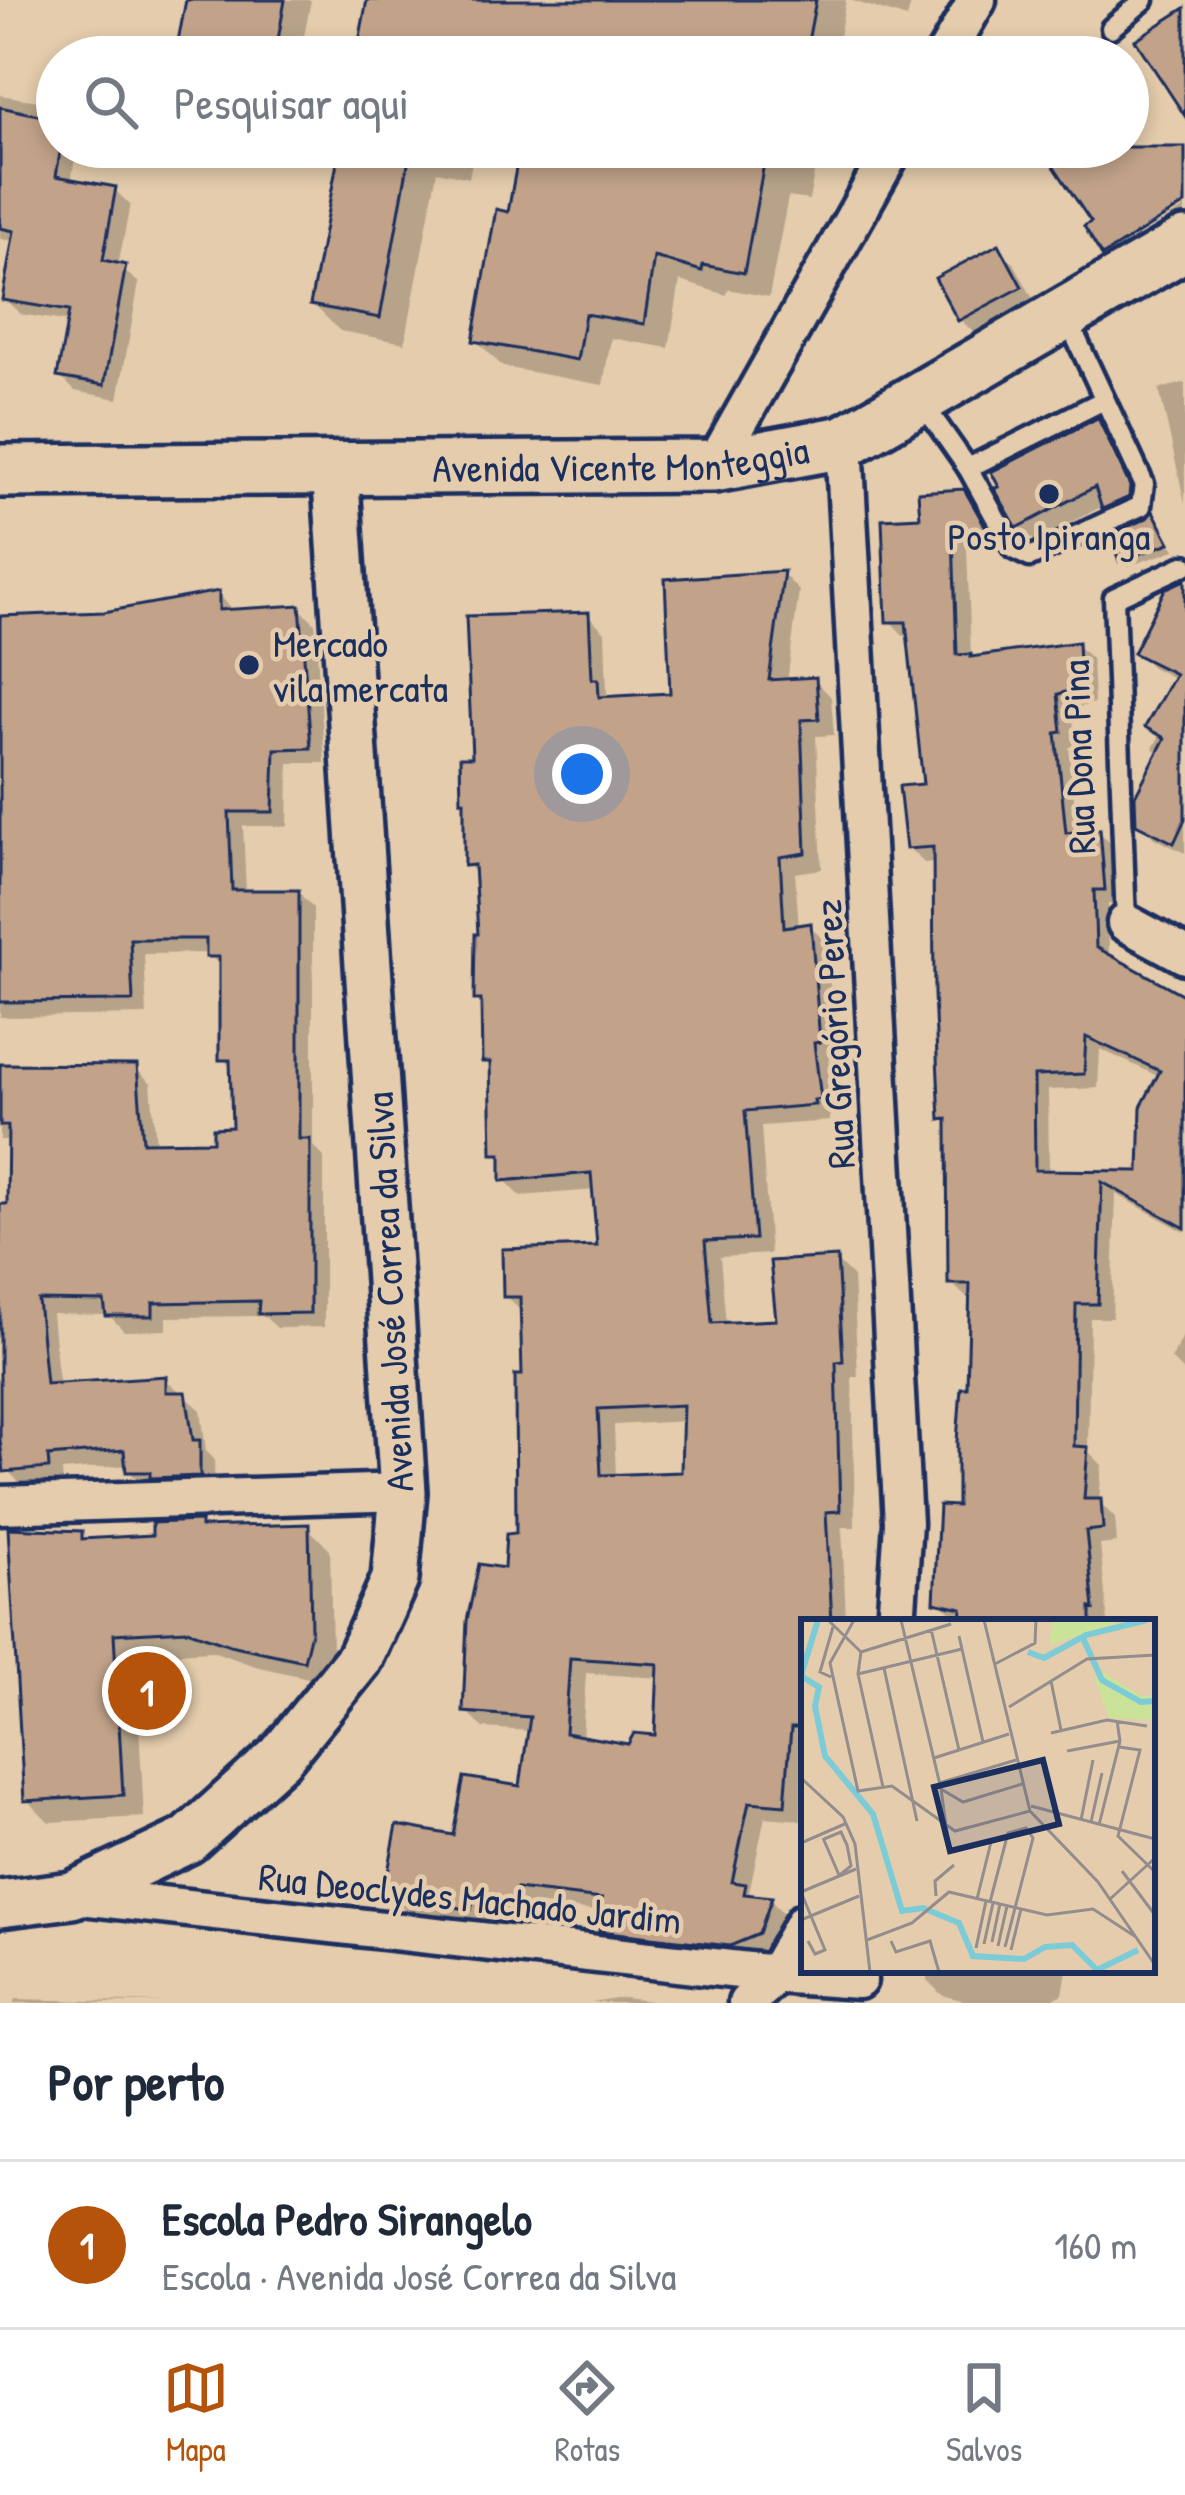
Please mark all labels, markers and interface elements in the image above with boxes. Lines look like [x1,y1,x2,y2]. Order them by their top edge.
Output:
search box [36,36,1149,168]
icon: search [78,69,144,135]
text: Pesquisar aqui [174,72,409,133]
street label: Avenida Vicente Monteggia [432,422,813,494]
marker: Posto Ipiranga [1036,481,1062,507]
place label: Posto Ipiranga [948,509,1150,562]
place label: Mercado vila mercata [273,616,448,714]
marker: Mercado vila mercata [236,652,262,678]
street label: Rua Dona Pina [1048,659,1107,855]
your location [552,744,612,804]
street label: Rua Gregório Perez [800,898,867,1170]
street label: Avenida José Correa da Silva [352,1091,425,1493]
inset map [801,1619,1155,1973]
pin: 1 [108,1646,186,1736]
street label: Rua Deoclydes Machado Jardim [256,1849,684,1946]
text: Por perto [48,2047,224,2116]
text: Escola Pedro Sirangelo [162,2188,532,2249]
text: 1 [80,2218,94,2271]
text: 160 m [1054,2218,1137,2271]
text: Escola · Avenida José Correa da Silva [162,2249,676,2302]
tab: Mapa [163,2355,229,2471]
tab: Rotas [554,2355,620,2471]
tab: Salvos [946,2355,1022,2471]

